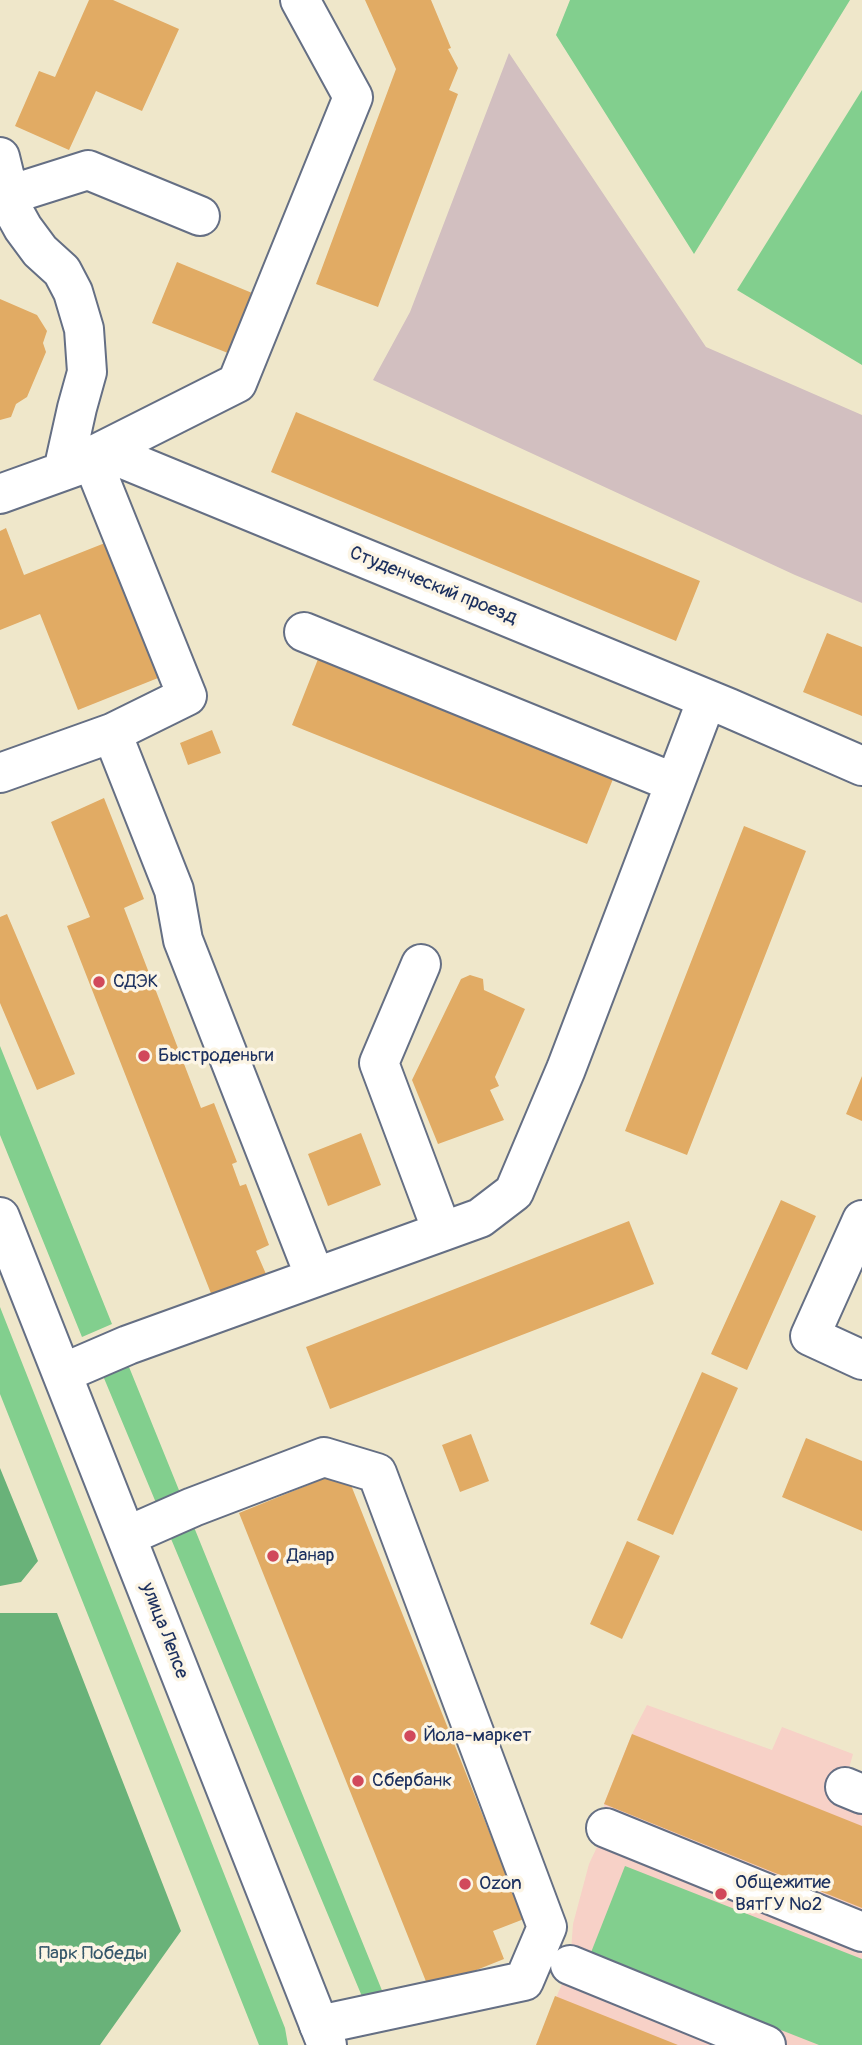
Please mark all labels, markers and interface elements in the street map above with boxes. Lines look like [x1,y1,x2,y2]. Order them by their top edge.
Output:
street label: Студенческий проезд [346,542,520,630]
place label: СДЭК [113,971,158,993]
marker: СДЭК [91,974,107,990]
place label: Быстроденьги [158,1045,274,1067]
marker: Быстроденьги [136,1048,152,1064]
place label: Данар [287,1545,335,1567]
marker: Данар [265,1548,281,1564]
street label: улица Лепсе [135,1580,193,1682]
place label: Йола-маркет [424,1725,532,1747]
marker: Йола-маркет [402,1728,418,1744]
place label: Сбербанк [372,1770,452,1792]
marker: Сбербанк [350,1773,366,1789]
place label: Общежитие ВятГУ №2 [735,1872,831,1916]
place label: Ozon [479,1873,522,1895]
marker: Ozon [457,1876,473,1892]
marker: Общежитие ВятГУ №2 [713,1886,729,1902]
park label: Парк Победы [39,1943,147,1965]

